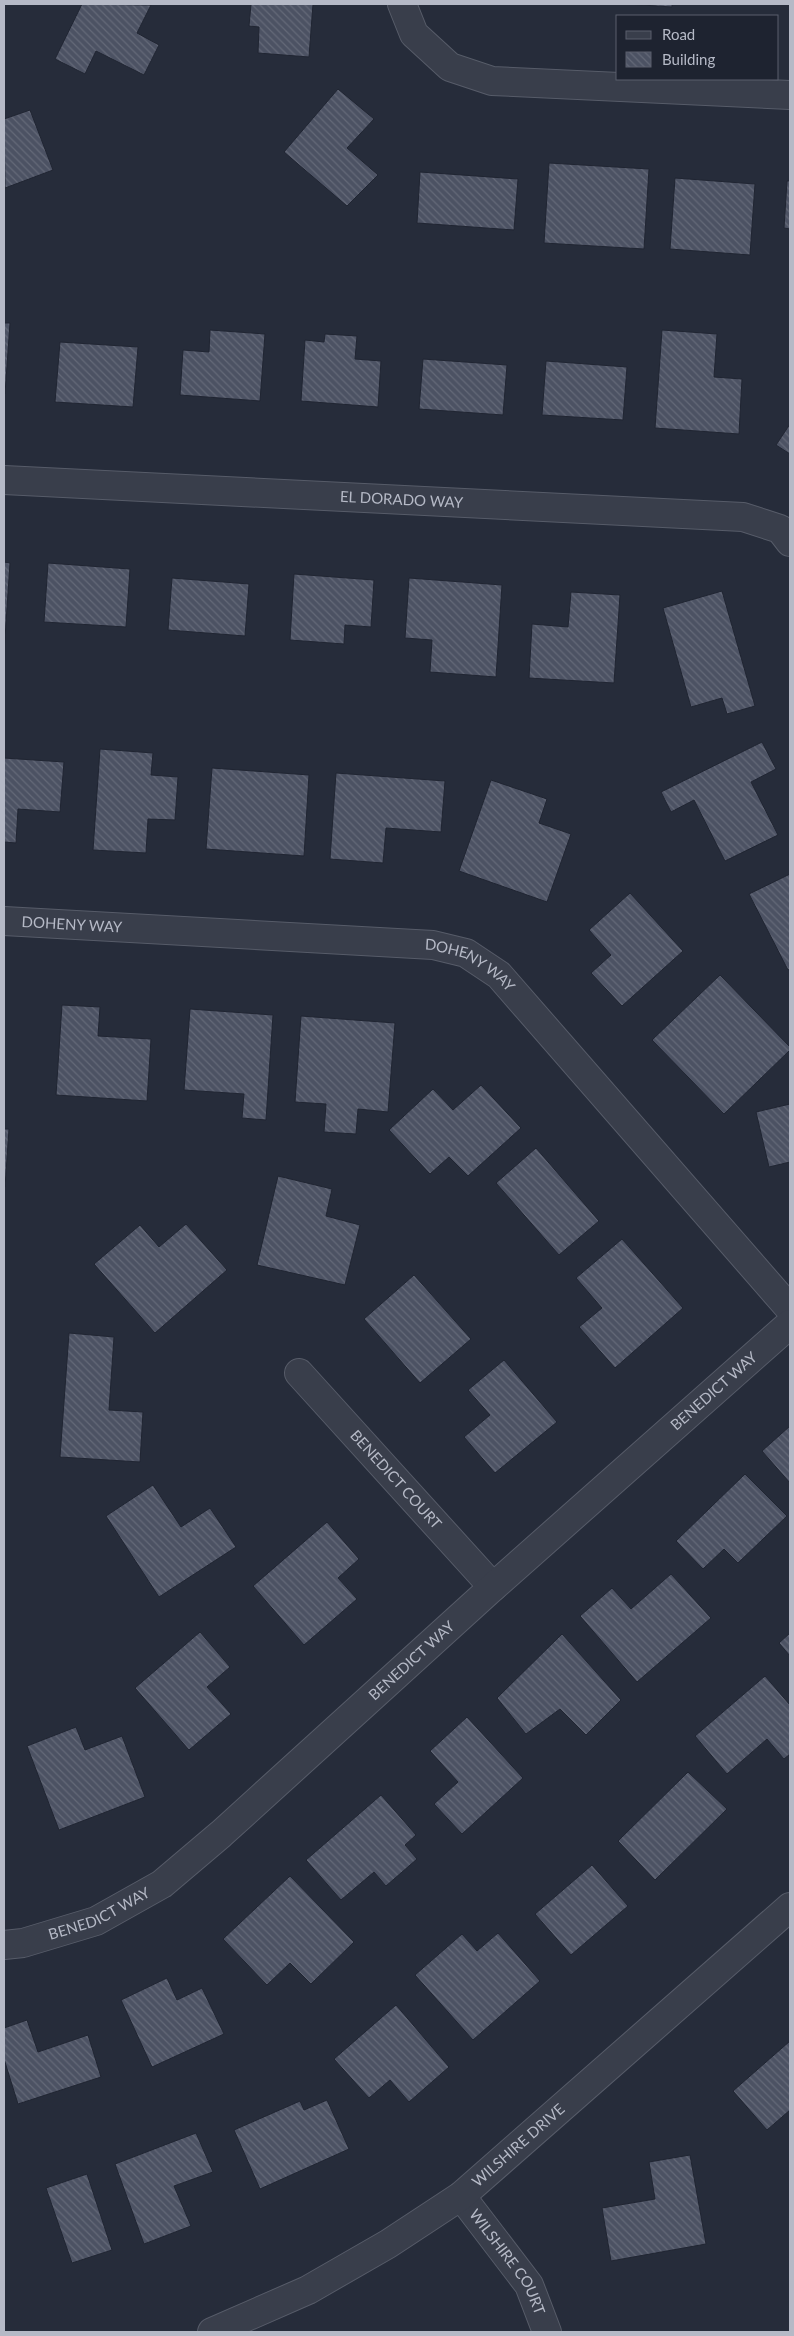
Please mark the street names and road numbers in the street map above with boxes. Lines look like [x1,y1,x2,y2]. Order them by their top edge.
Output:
street label: EL DORADO WAY [340,487,464,511]
street label: DOHENY WAY [21,912,123,936]
street label: DOHENY WAY [424,935,520,995]
street label: BENEDICT WAY [666,1347,761,1434]
street label: BENEDICT COURT [347,1426,446,1532]
street label: BENEDICT WAY [364,1616,458,1704]
street label: BENEDICT WAY [46,1882,153,1943]
street label: WILSHIRE DRIVE [468,2099,568,2190]
street label: WILSHIRE COURT [466,2205,549,2317]

